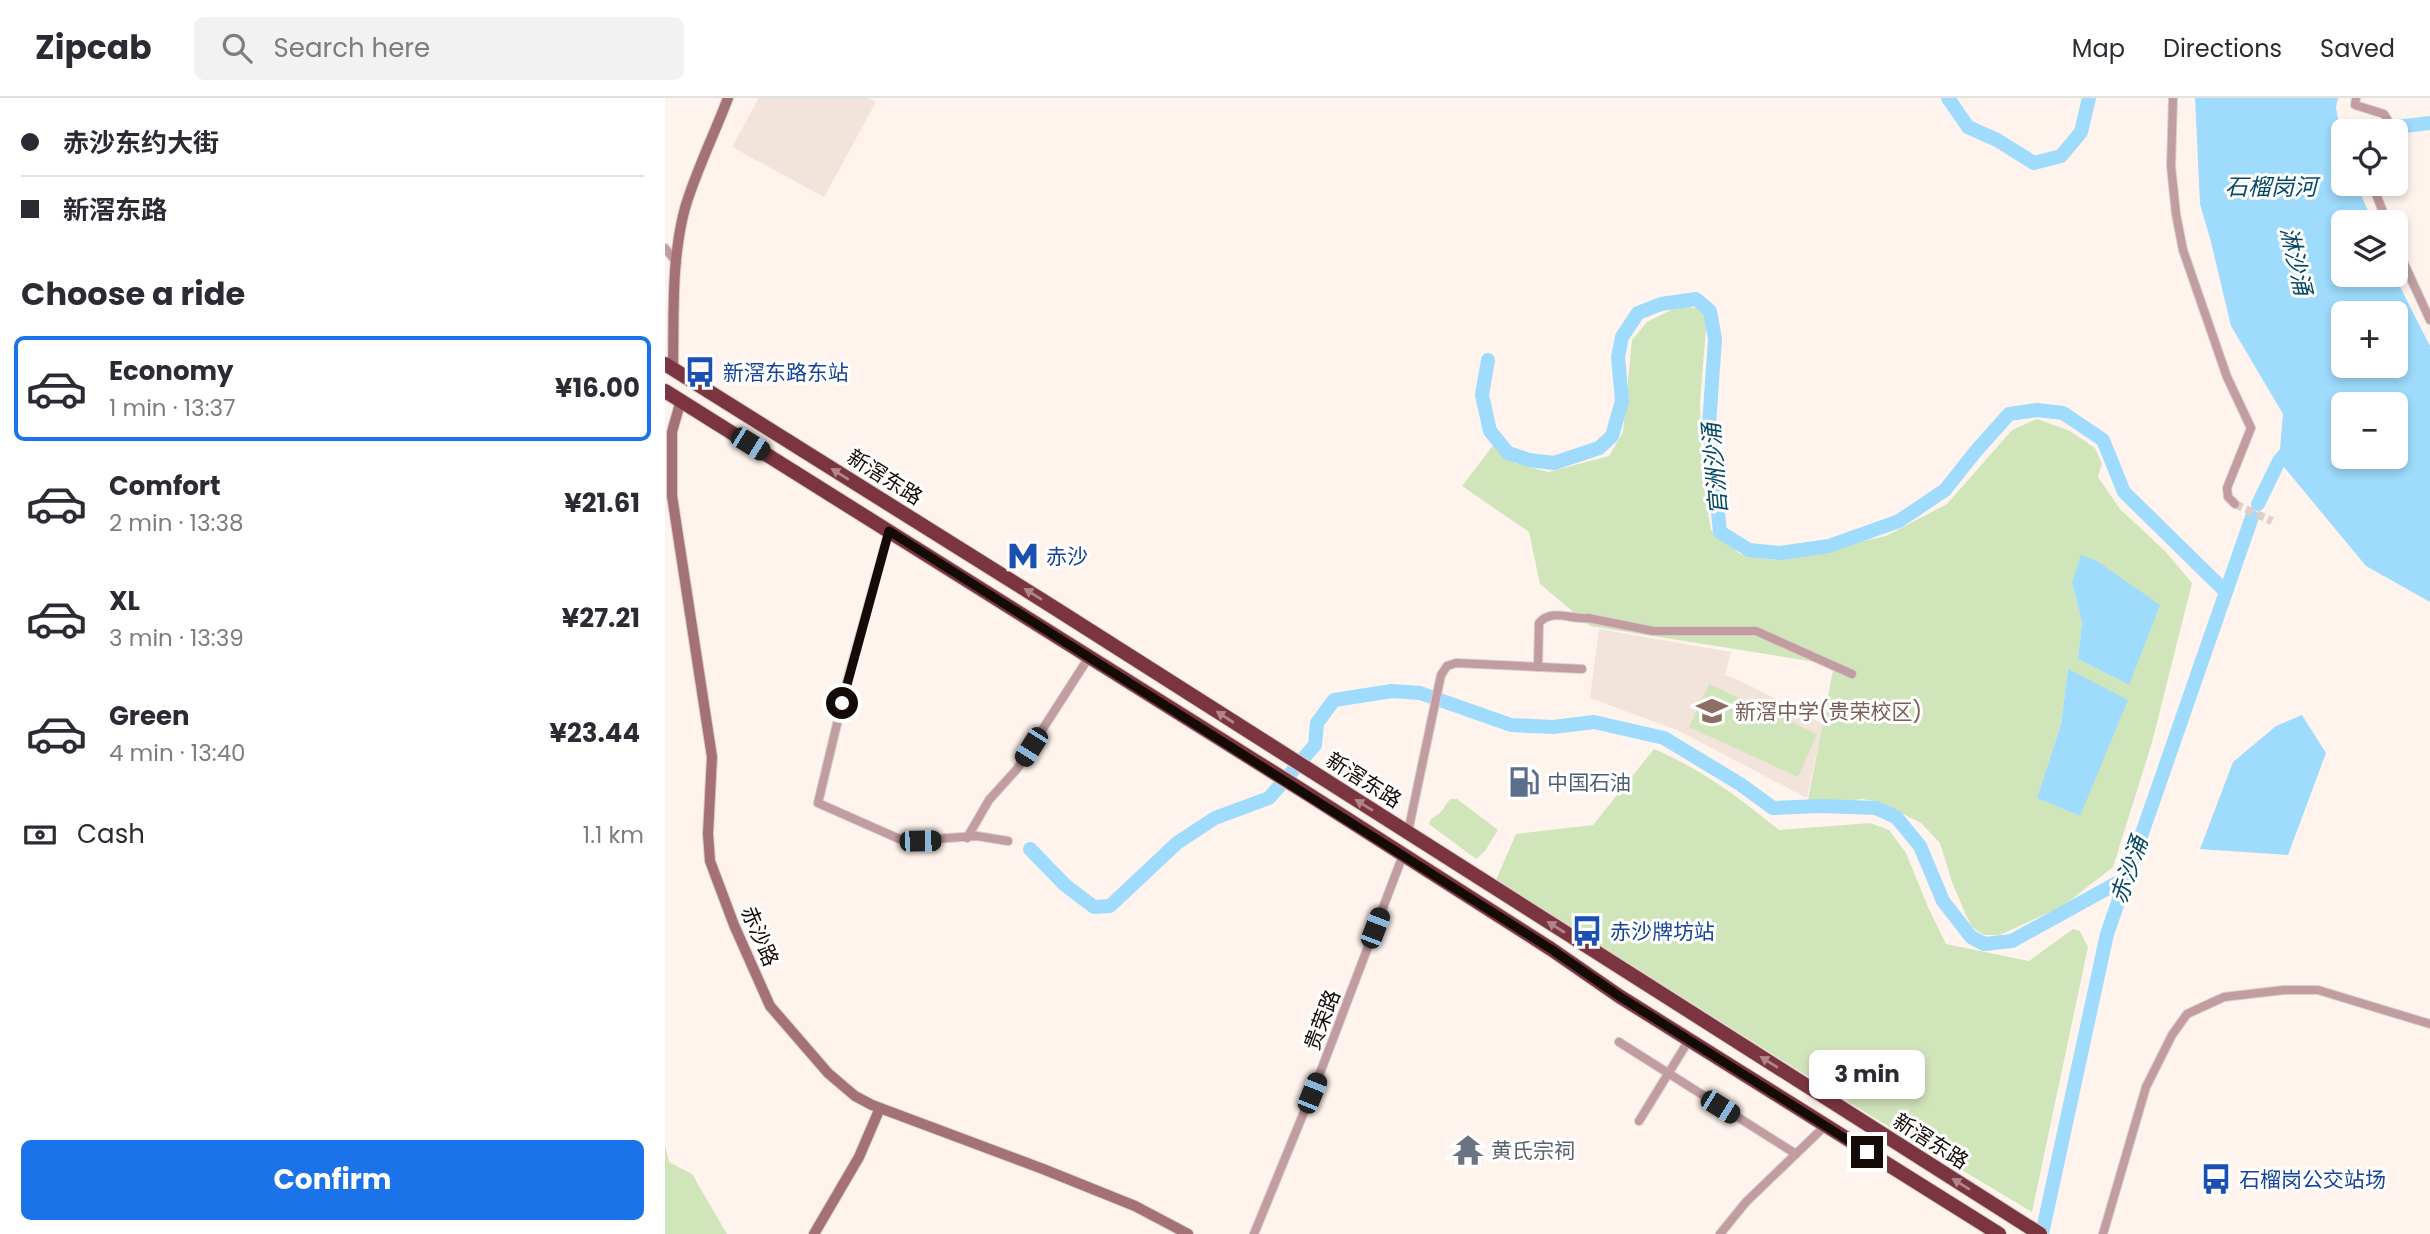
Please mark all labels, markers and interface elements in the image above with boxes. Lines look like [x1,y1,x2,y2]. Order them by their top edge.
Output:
search box [194,17,684,80]
text: Zipcab [35,24,152,71]
icon: search [218,29,256,67]
text: Search here [274,30,430,66]
text: Map [2072,32,2125,65]
text: Directions [2163,32,2282,65]
text: Saved [2320,32,2395,65]
map controls [2331,119,2408,469]
button: locate [2331,119,2408,196]
text: 赤沙东约大街 [63,125,219,161]
water label: 石榴岗河 [2225,171,2321,203]
text: 新滘东路 [63,192,167,228]
button: layers [2331,210,2408,287]
water label: 淋沙涌 [2273,224,2320,301]
text: Choose a ride [21,271,245,316]
button: + [2331,301,2408,378]
text: Economy [109,353,233,389]
bus stop icon: 新滘东路东站 [683,355,717,389]
icon: car [25,357,88,420]
place label: 新滘东路东站 [723,358,849,387]
text: ¥16.00 [555,370,640,406]
text: 1 min · 13:37 [109,392,236,424]
button: − [2331,392,2408,469]
water label: 官洲沙涌 [1695,419,1735,516]
car [727,424,774,464]
street label: 新滘东路 [842,442,928,512]
one-way arrow [830,467,850,480]
text: Comfort [109,468,221,504]
icon: car [25,472,88,535]
text: ¥21.61 [564,485,640,521]
text: 2 min · 13:38 [109,507,243,539]
metro station icon: 赤沙 [1006,539,1040,573]
place label: 赤沙 [1046,542,1088,571]
text: XL [109,583,140,619]
icon: car [25,587,88,650]
one-way arrow [1023,588,1042,601]
text: ¥27.21 [562,600,640,636]
text: 3 min · 13:39 [109,622,244,654]
route start [826,687,858,719]
school or university icon: 新滘中学(贵荣校区) [1695,694,1729,728]
place label: 新滘中学(贵荣校区) [1735,697,1922,726]
text: Green [109,698,190,734]
icon: car [25,702,88,765]
one-way arrow [1215,710,1234,723]
text: ¥23.44 [549,715,640,751]
car [1011,724,1052,770]
text: 4 min · 13:40 [109,737,246,769]
street label: 新滘东路 [1321,745,1407,815]
fuel station icon: 中国石油 [1507,765,1541,799]
place label: 中国石油 [1547,768,1631,797]
one-way arrow [1354,798,1374,811]
icon: cash [21,816,59,854]
text: Cash [77,816,145,852]
text: 1.1 km [583,819,644,851]
water label: 赤沙涌 [2103,829,2156,908]
car [899,830,942,852]
street label: 赤沙路 [734,901,786,971]
car [1358,905,1393,951]
bus stop icon: 赤沙牌坊站 [1570,914,1604,948]
place label: 赤沙牌坊站 [1610,917,1715,946]
one-way arrow [1546,920,1566,933]
street label: 贵荣路 [1297,985,1347,1055]
callout: 3 min [1809,1051,1925,1100]
one-way arrow [1759,1056,1778,1069]
text: 3 min [1834,1058,1900,1090]
car [1295,1070,1330,1116]
car [1697,1087,1744,1127]
street label: 新滘东路 [1888,1106,1974,1176]
temple icon: 黄氏宗祠 [1451,1133,1485,1167]
place label: 黄氏宗祠 [1491,1136,1575,1165]
route end [1851,1136,1883,1168]
button: Confirm [21,1140,644,1220]
bus stop icon: 石榴岗公交站场 [2199,1162,2233,1196]
place label: 石榴岗公交站场 [2239,1165,2386,1194]
one-way arrow [1951,1178,1970,1191]

